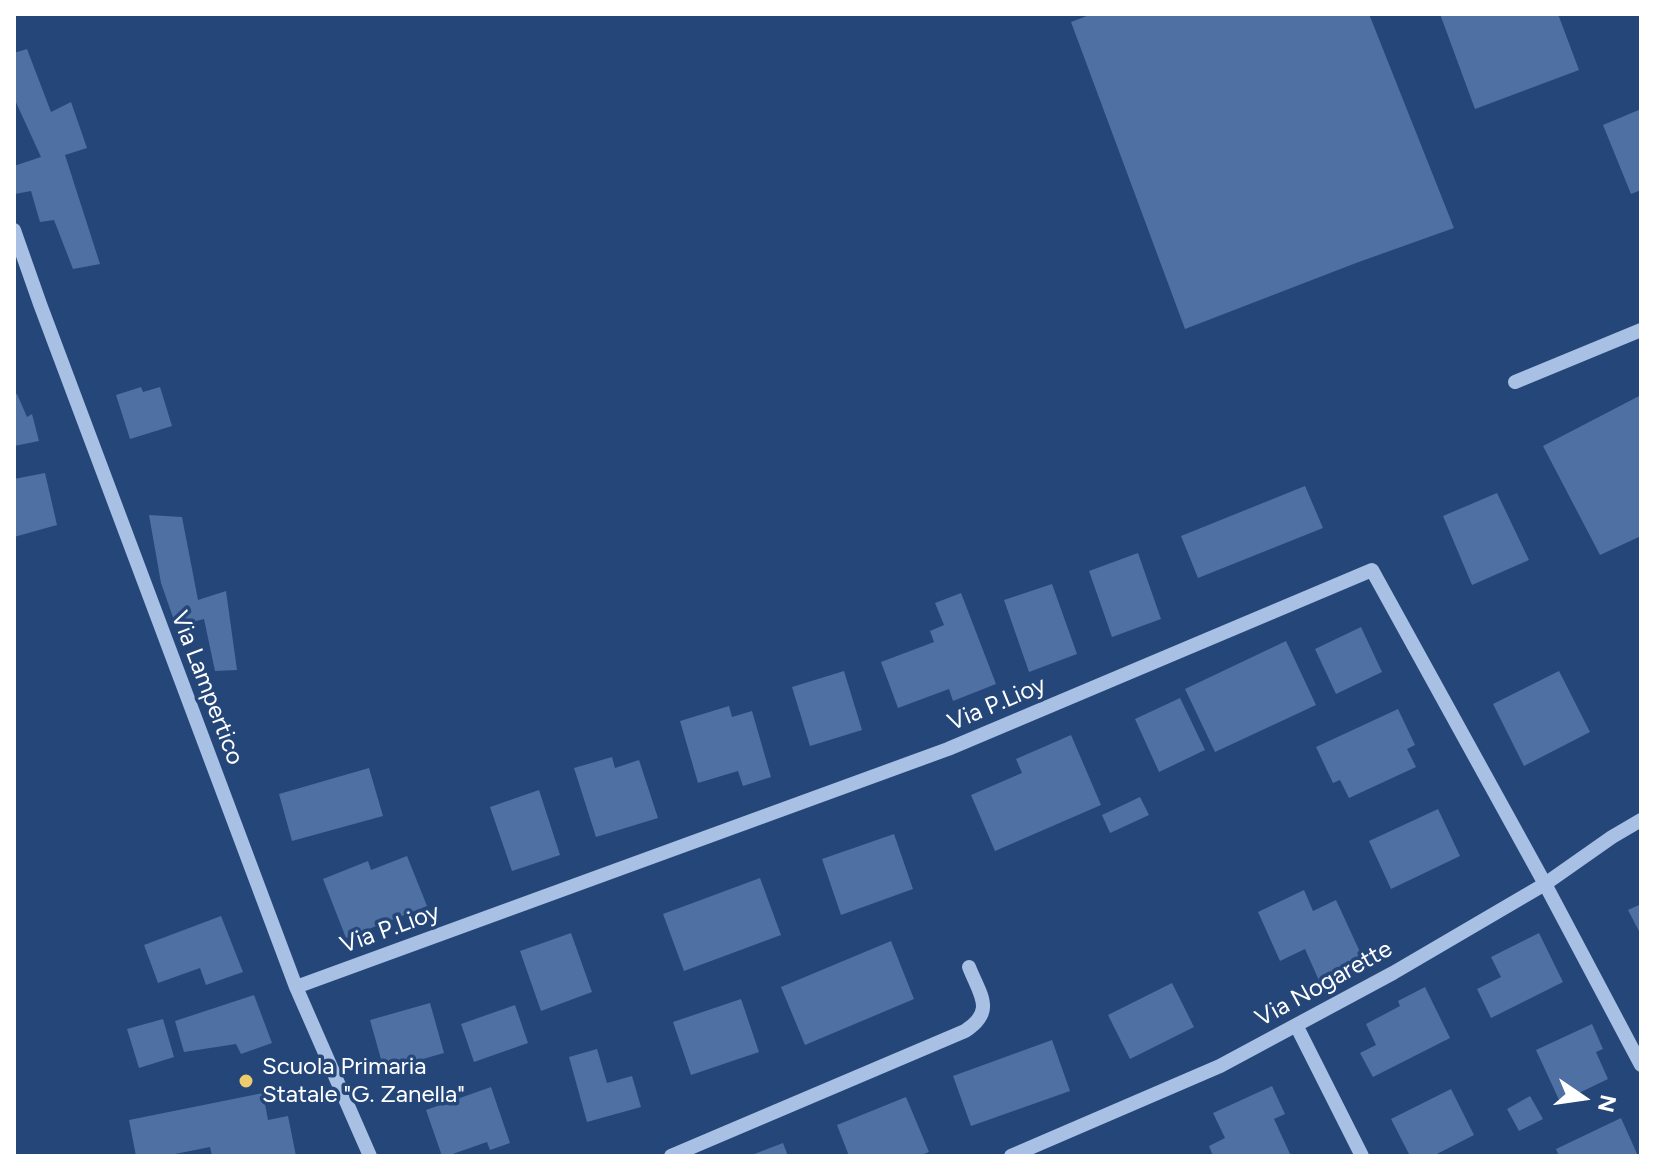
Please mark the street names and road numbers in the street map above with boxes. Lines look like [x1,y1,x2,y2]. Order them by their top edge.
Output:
street label: Via Lampertico [164,607,250,769]
street label: Via P.Lioy [944,671,1050,737]
street label: Via P.Lioy [336,898,444,960]
street label: Via Nogarette [1251,935,1397,1033]

